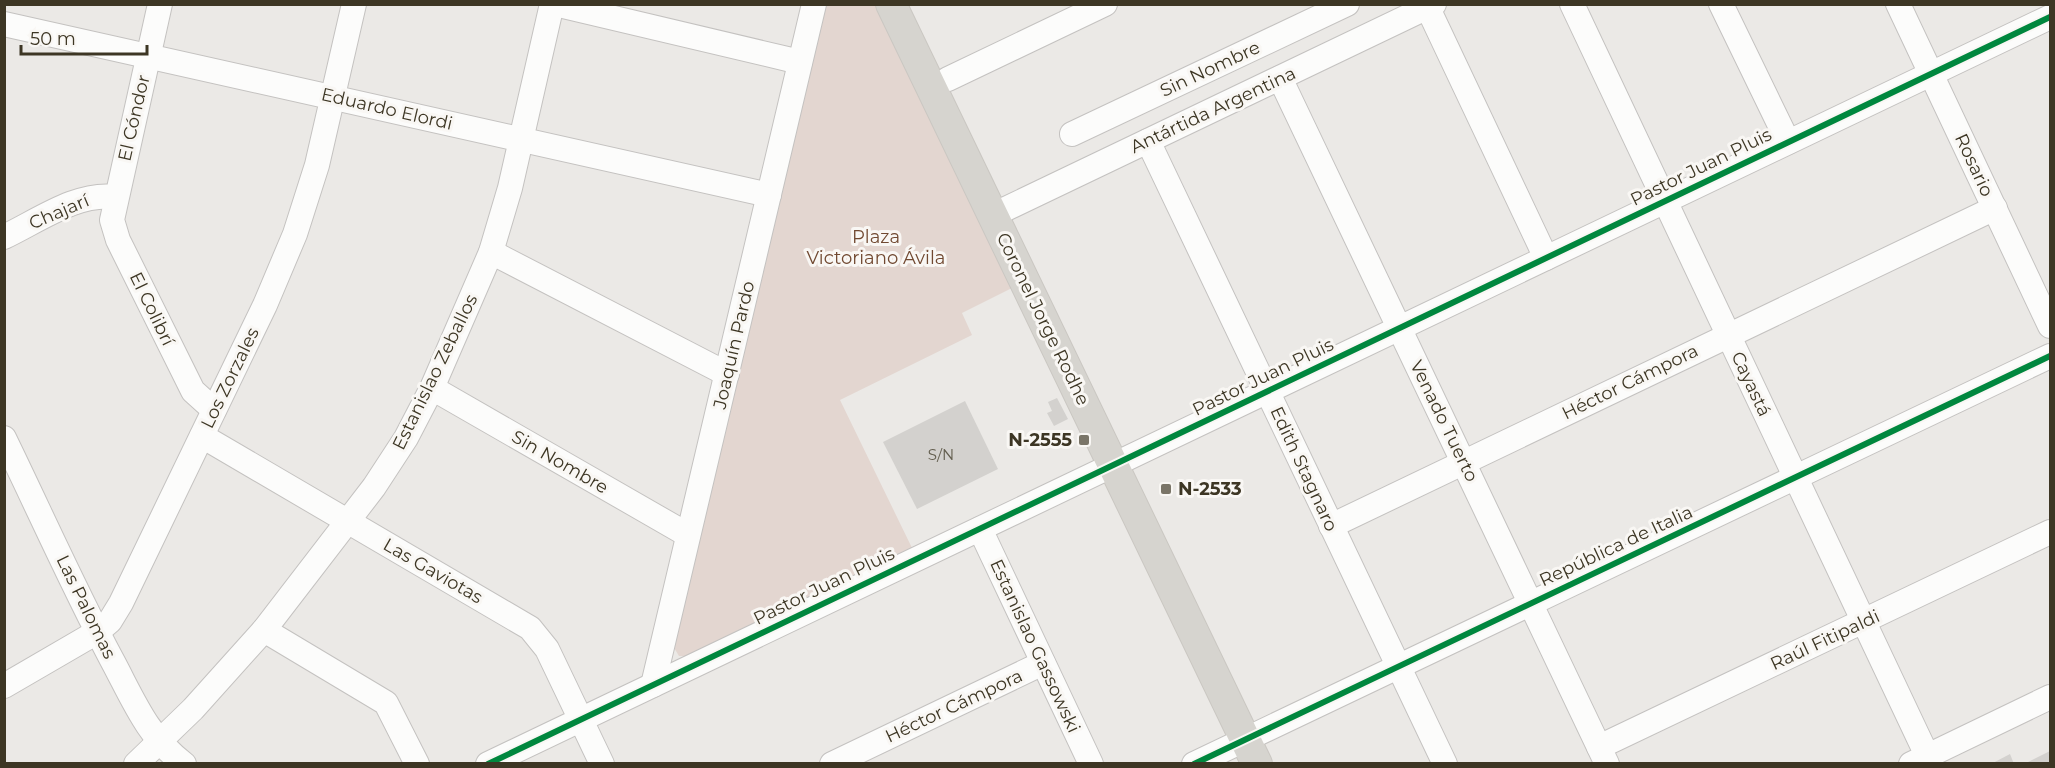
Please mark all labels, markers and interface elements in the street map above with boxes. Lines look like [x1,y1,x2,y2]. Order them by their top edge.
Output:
scale bar [21,18,147,56]
text: 50 m [30,28,76,50]
street label: Sin Nombre [1156,36,1264,102]
street label: Antártida Argentina [1127,62,1299,158]
street label: El Cóndor [113,73,155,163]
street label: Eduardo Elordi [319,83,455,135]
street label: Pastor Juan Pluis [1627,123,1775,211]
street label: Rosario [1950,130,1998,200]
street label: Chajarí [26,189,93,234]
park label: Plaza Victoriano Ávila [807,226,945,269]
street label: Coronel Jorge Rodhe [992,229,1094,409]
street label: El Colibrí [125,269,180,350]
street label: Joaquín Pardo [708,279,759,412]
street label: Estanislao Zeballos [388,290,482,453]
street label: Los Zorzales [196,324,264,432]
street label: Pastor Juan Pluis [1189,333,1337,421]
street label: Héctor Cámpora [1558,339,1702,425]
street label: Cayastá [1726,348,1776,420]
street label: Venado Tuerto [1405,357,1483,485]
street label: Edith Stagnaro [1266,403,1342,535]
street label: Sin Nombre [508,426,612,499]
place label: N-2555 [1008,429,1072,451]
marker: N-2555 [1077,433,1091,447]
house number: S/N [928,445,954,464]
place label: N-2533 [1178,478,1242,500]
marker: N-2533 [1159,482,1173,496]
street label: República de Italia [1536,501,1696,591]
street label: Las Gaviotas [379,534,487,608]
street label: Pastor Juan Pluis [750,542,898,630]
street label: Las Palomas [51,552,121,663]
street label: Estanislao Gassowski [985,556,1085,736]
street label: Raúl Fitipaldi [1767,605,1883,675]
street label: Héctor Cámpora [882,665,1026,747]

